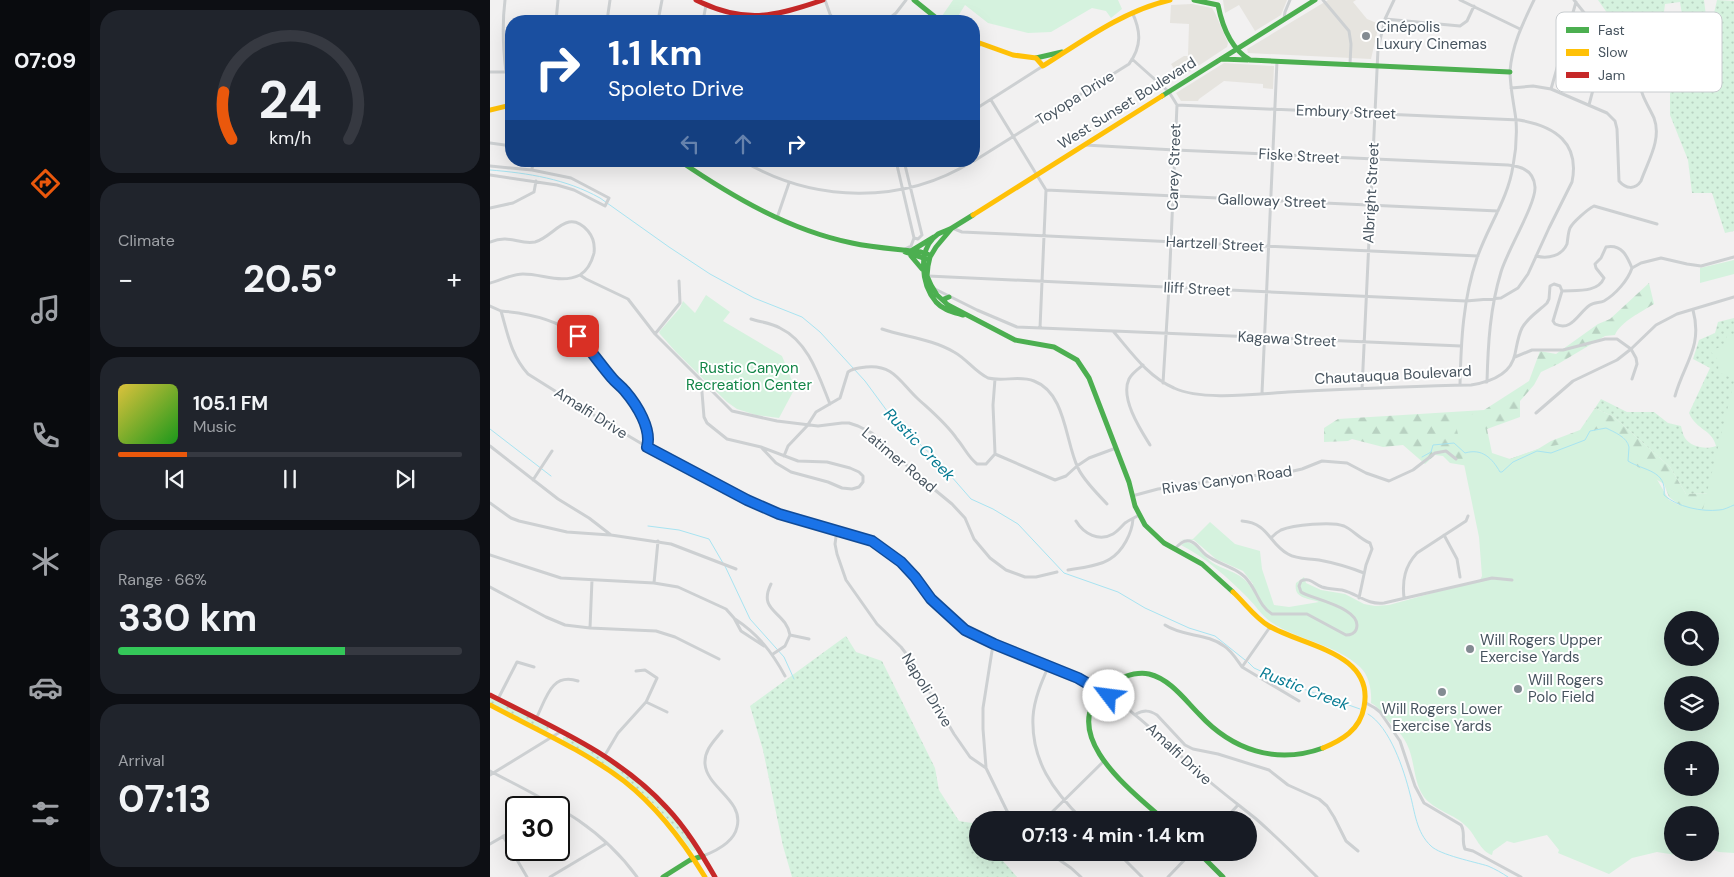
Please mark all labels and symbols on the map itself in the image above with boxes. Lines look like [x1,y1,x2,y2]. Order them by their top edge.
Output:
legend [1556,12,1722,92]
place label: Cinépolis Luxury Cinemas [1376,17,1487,54]
text: Fast [1598,21,1625,39]
marker: Cinépolis Luxury Cinemas [1360,30,1372,42]
text: Slow [1598,43,1628,61]
street label: West Sunset Boulevard [1054,52,1200,154]
street label: Toyopa Drive [1032,66,1118,130]
text: Jam [1598,66,1625,84]
street label: Embury Street [1296,100,1397,124]
street label: Carey Street [1162,123,1186,211]
street label: Albright Street [1358,142,1384,244]
street label: Fiske Street [1258,144,1340,168]
street label: Galloway Street [1217,189,1327,213]
street label: Hartzell Street [1165,231,1265,257]
street label: Iliff Street [1163,277,1231,301]
pin [557,315,599,357]
street label: Kagawa Street [1237,326,1337,352]
park label: Rustic Canyon Recreation Center [686,358,812,395]
street label: Chautauqua Boulevard [1314,361,1472,389]
street label: Amalfi Drive [551,383,631,443]
water label: Rustic Creek [879,403,960,486]
street label: Latimer Road [857,423,941,497]
street label: Rivas Canyon Road [1161,461,1293,499]
place label: Will Rogers Upper Exercise Yards [1480,630,1603,667]
marker: Will Rogers Upper Exercise Yards [1464,643,1476,655]
street label: Napoli Drive [897,649,957,731]
water label: Rustic Creek [1257,662,1353,715]
position arrow [1082,669,1134,721]
place label: Will Rogers Polo Field [1528,670,1604,707]
marker: Will Rogers Polo Field [1512,683,1524,695]
marker: Will Rogers Lower Exercise Yards [1436,686,1448,698]
place label: Will Rogers Lower Exercise Yards [1382,699,1503,736]
street label: Amalfi Drive [1142,718,1216,790]
speed limit sign: 30 [505,796,570,861]

